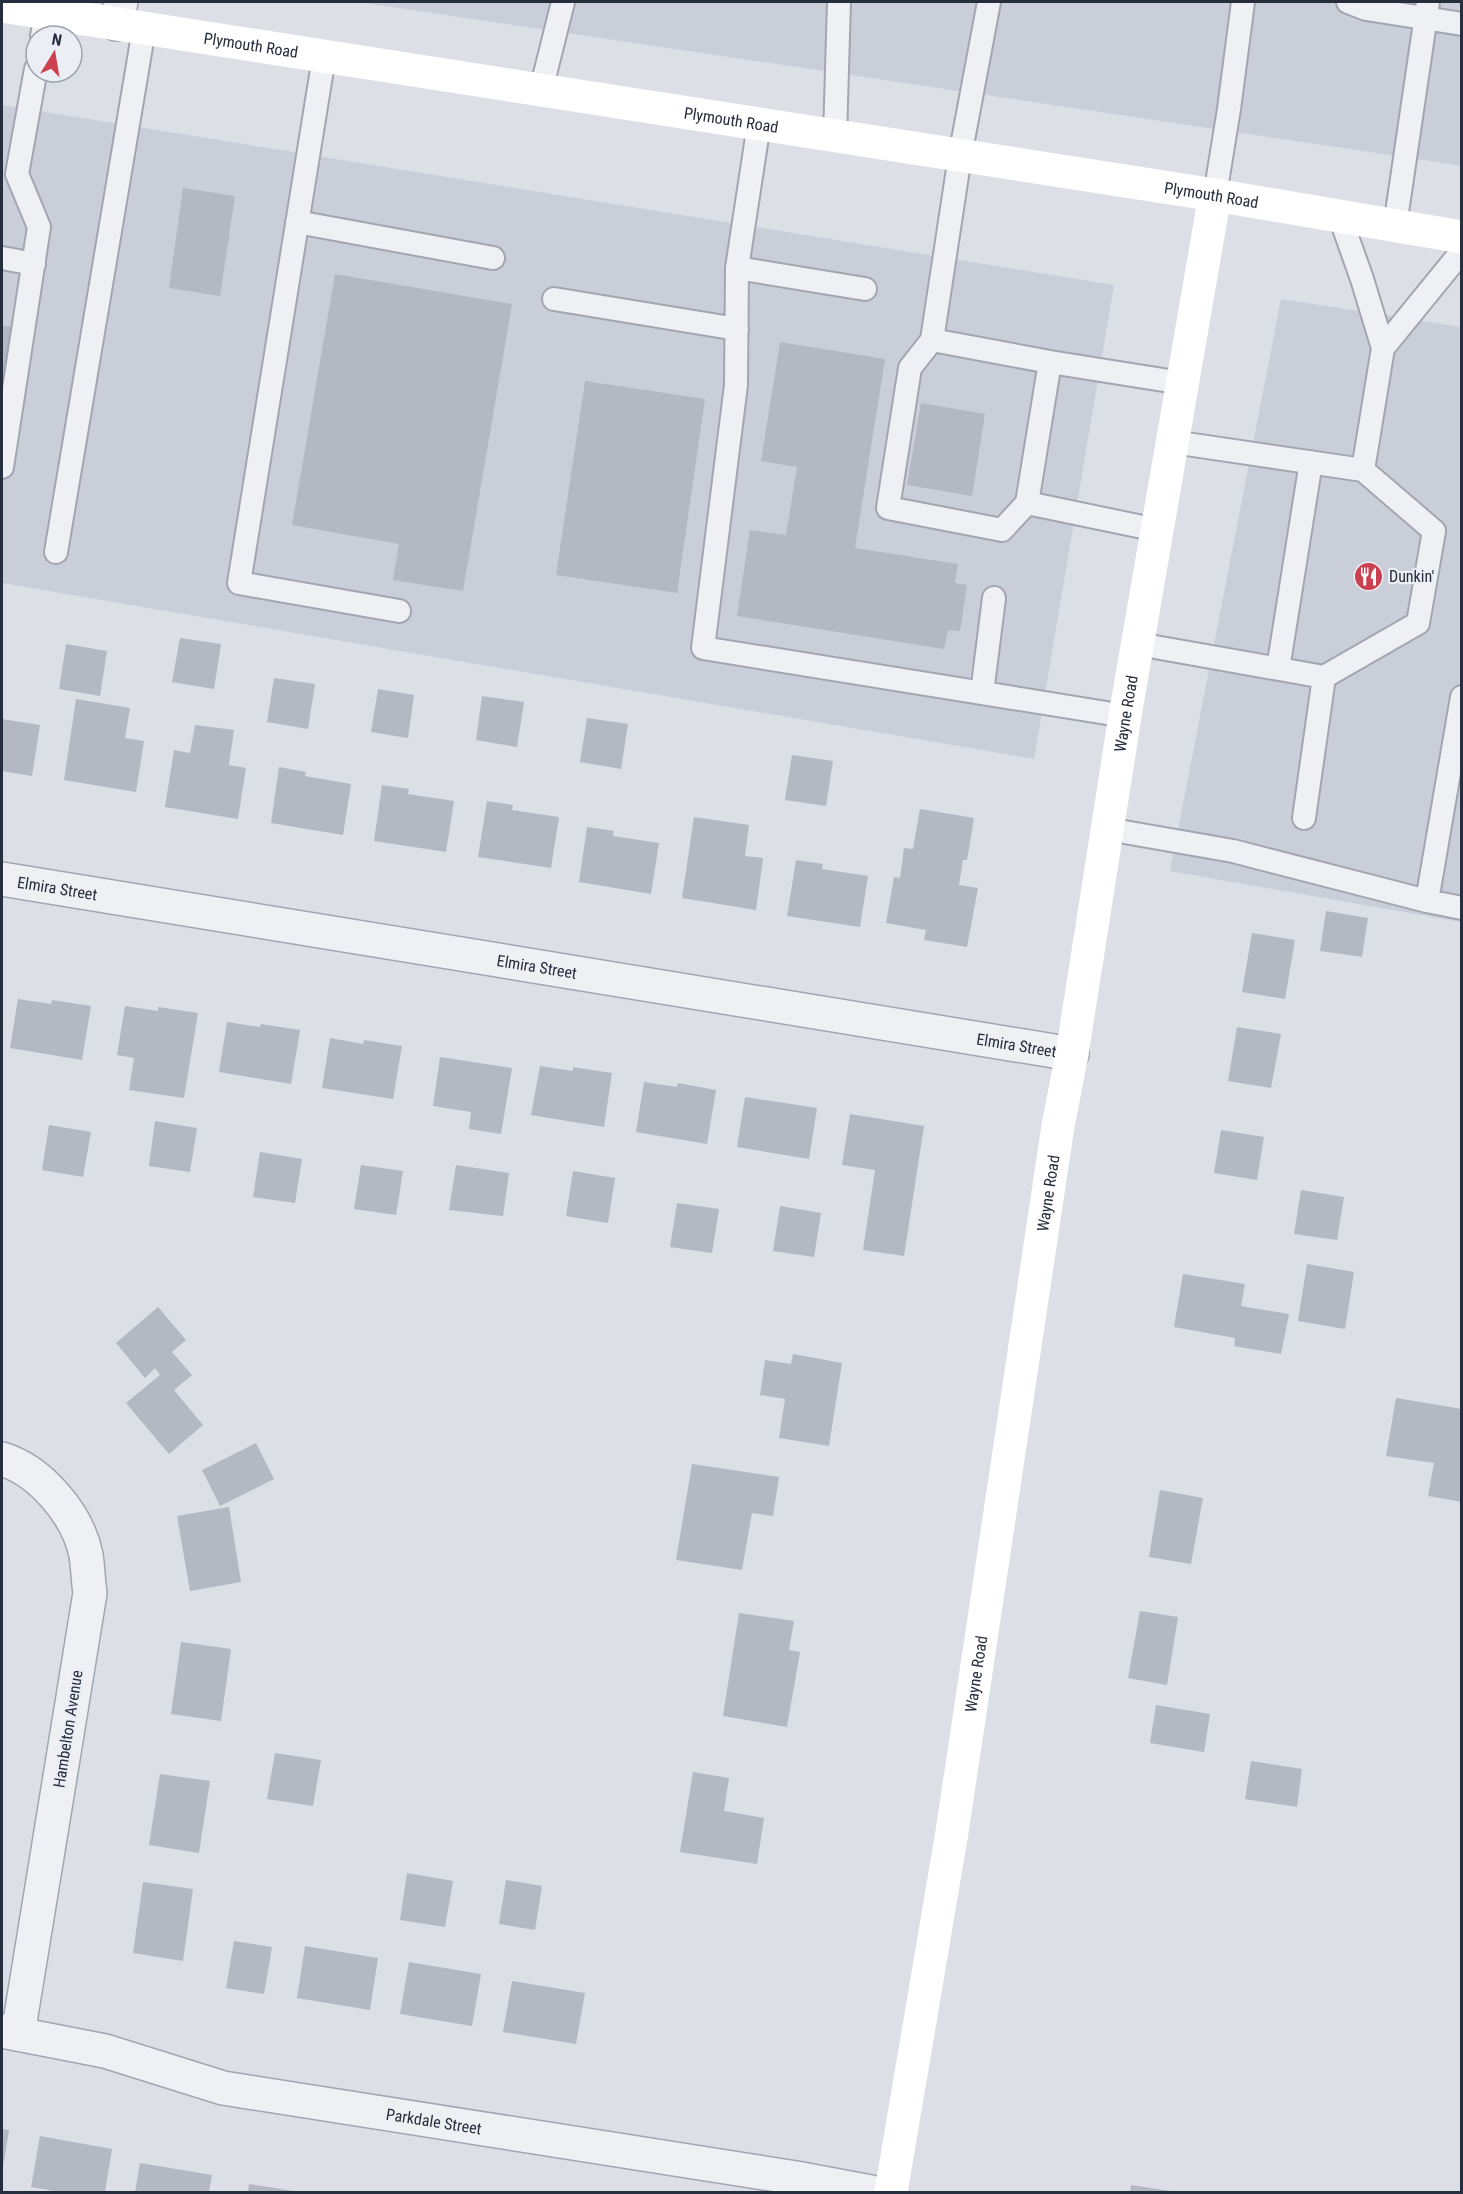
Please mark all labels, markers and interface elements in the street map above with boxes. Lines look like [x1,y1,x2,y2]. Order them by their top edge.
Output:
north arrow [24,24,84,84]
street label: Plymouth Road [202,28,300,62]
text: N [50,30,63,50]
street label: Plymouth Road [683,103,780,136]
street label: Plymouth Road [1163,178,1260,212]
restaurant icon: Dunkin' [1352,560,1384,592]
place label: Dunkin' [1389,567,1434,586]
street label: Wayne Road [1110,674,1141,753]
street label: Elmira Street [16,872,99,904]
street label: Elmira Street [496,951,579,982]
street label: Elmira Street [975,1029,1058,1061]
street label: Wayne Road [1033,1154,1063,1233]
street label: Wayne Road [961,1634,991,1713]
street label: Hambelton Avenue [49,1669,87,1789]
street label: Parkdale Street [385,2104,483,2138]

